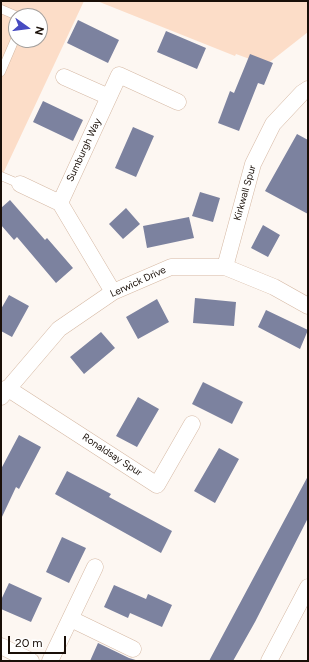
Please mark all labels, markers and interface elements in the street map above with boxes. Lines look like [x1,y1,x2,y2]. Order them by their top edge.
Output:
north arrow [8,8,48,48]
text: N [32,25,46,36]
street label: Sumburgh Way [64,116,104,184]
street label: Kirkwall Spur [231,164,259,222]
street label: Lerwick Drive [108,264,168,300]
street label: Ronaldsay Spur [80,431,144,479]
scale bar [10,628,68,654]
text: 20 m [15,636,43,650]

